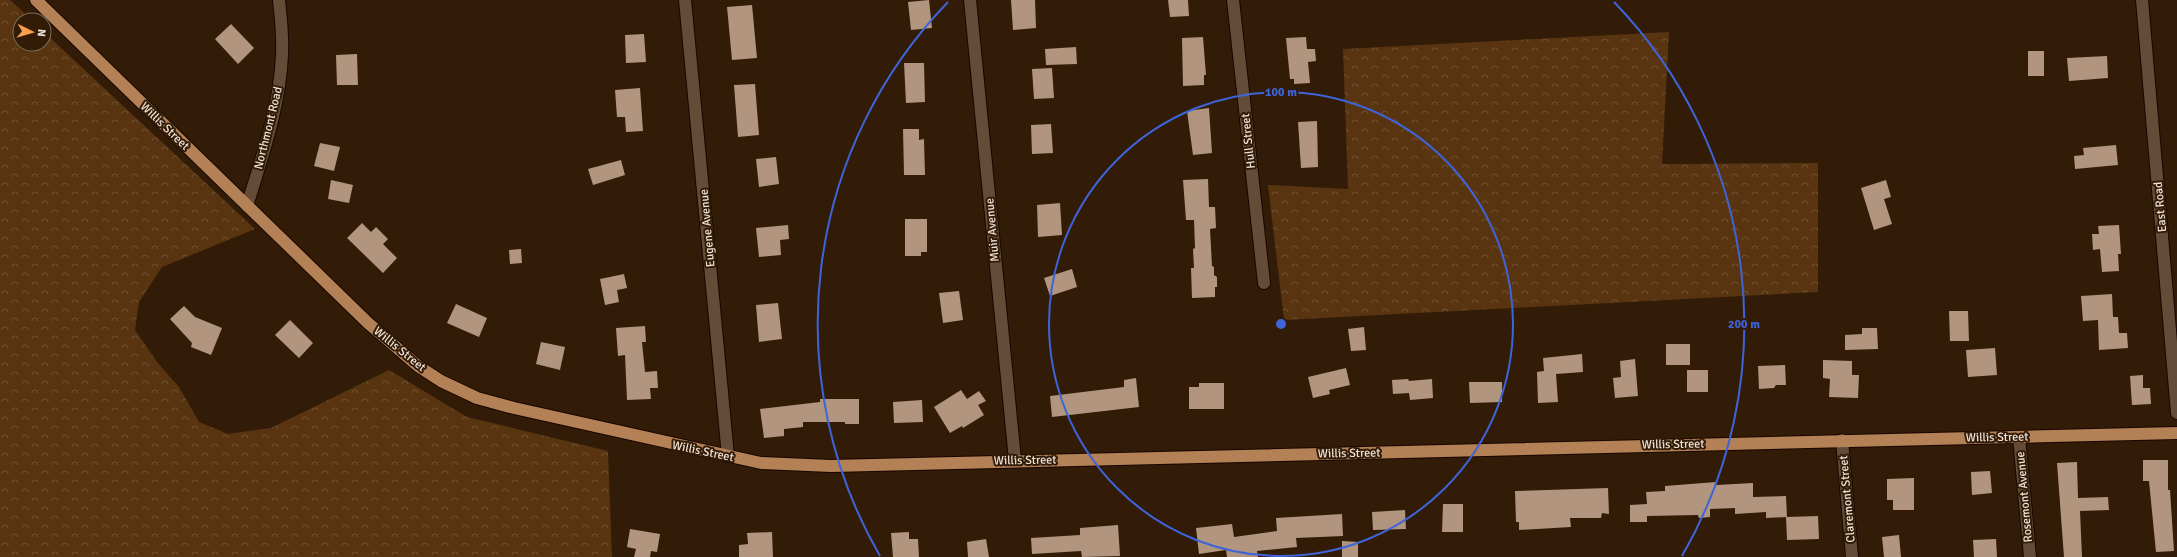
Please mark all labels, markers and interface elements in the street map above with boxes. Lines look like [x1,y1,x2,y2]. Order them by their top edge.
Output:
north arrow [12,12,52,52]
text: N [35,28,48,37]
street label: Northmont Road [251,85,286,171]
text: 100 m [1265,85,1297,100]
street label: Willis Street [137,99,192,154]
street label: Hull Street [1238,113,1259,169]
street label: East Road [2151,181,2170,233]
street label: Eugene Avenue [697,188,718,268]
street label: Muir Avenue [982,197,1003,263]
centre of rings [1274,317,1288,331]
text: 200 m [1728,317,1760,332]
street label: Willis Street [371,324,429,375]
street label: Willis Street [1966,429,2029,446]
street label: Willis Street [1642,436,1705,453]
street label: Willis Street [671,438,735,465]
street label: Willis Street [1318,445,1381,462]
street label: Rosemont Avenue [2013,451,2036,543]
street label: Willis Street [994,452,1057,469]
street label: Claremont Street [1836,455,1859,543]

